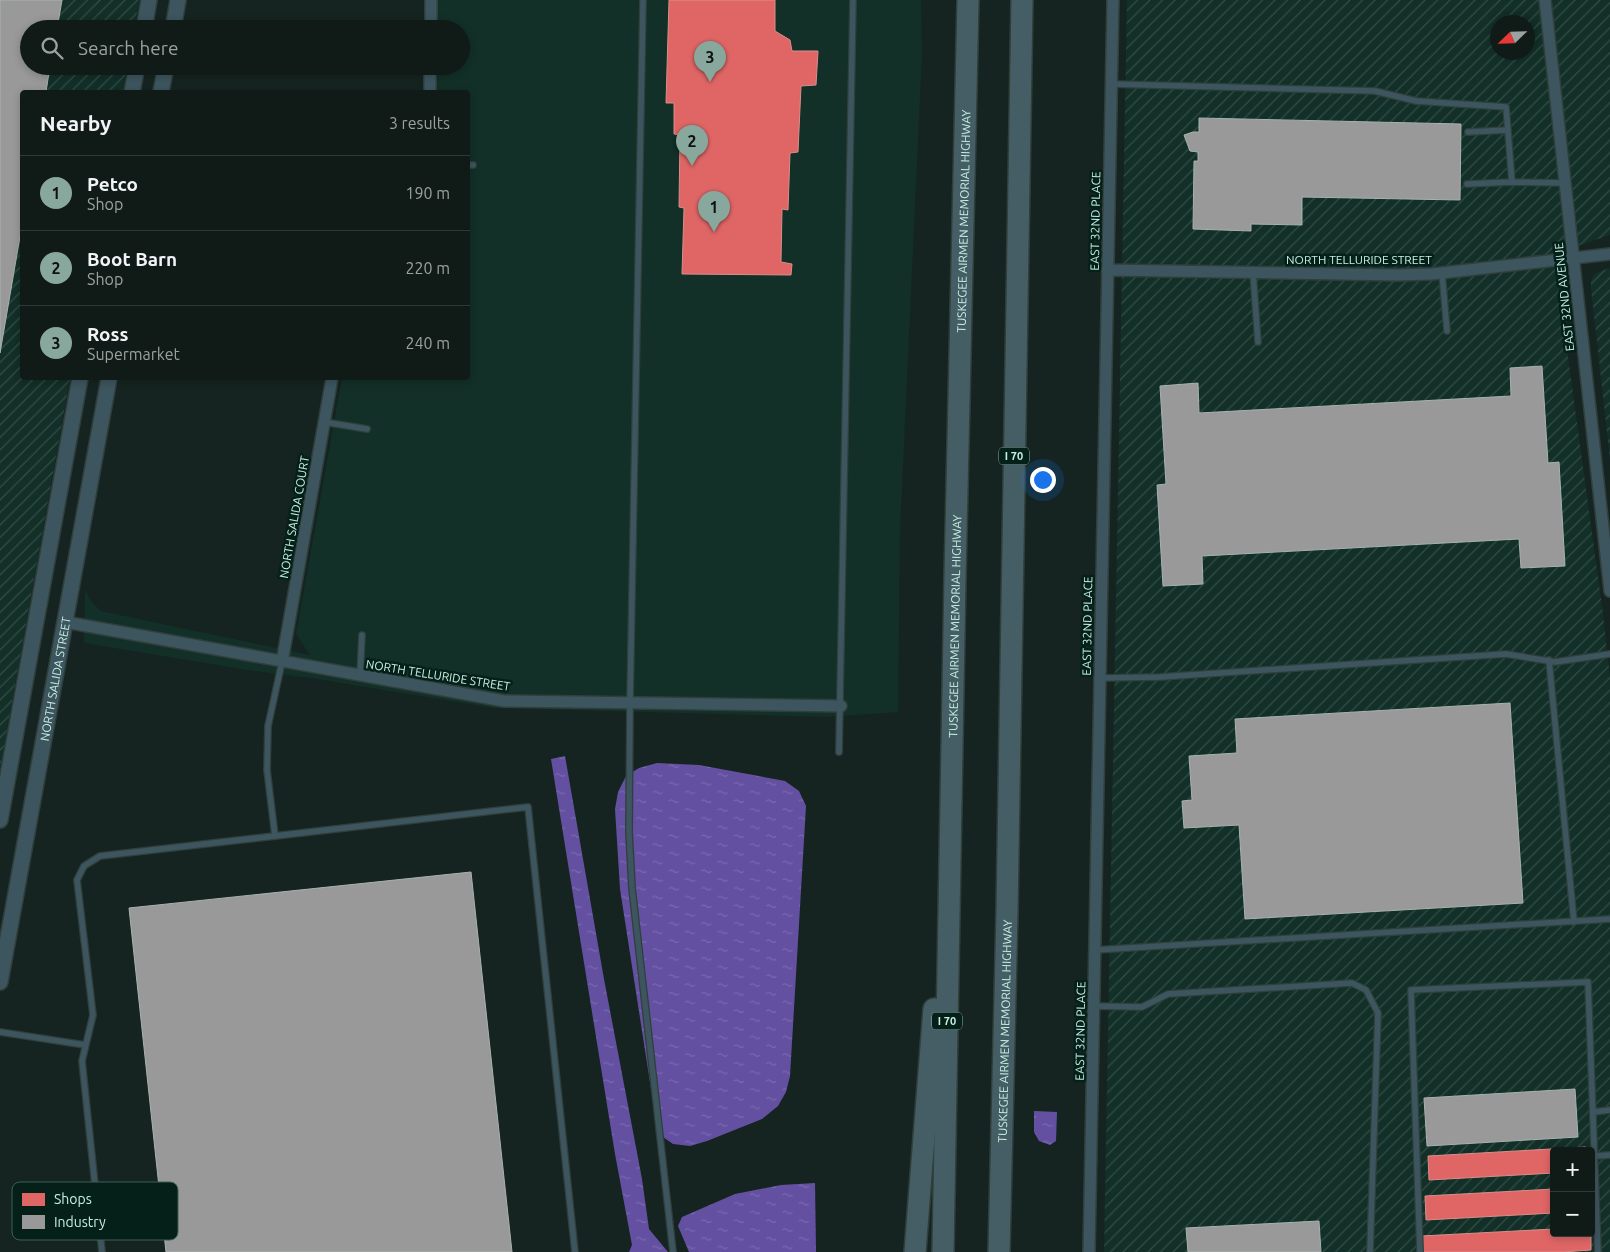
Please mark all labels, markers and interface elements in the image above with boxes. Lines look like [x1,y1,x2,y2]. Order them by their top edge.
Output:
north arrow [1490,15,1535,60]
search box [20,20,470,75]
icon: search [38,34,66,62]
text: Search here [78,37,178,59]
pin: 3 [694,41,726,82]
street label: TUSKEGEE AIRMEN MEMORIAL HIGHWAY [954,110,972,333]
text: Nearby [40,111,111,135]
text: 3 results [389,114,450,132]
pin: 2 [676,125,708,166]
street label: EAST 32ND PLACE [1088,171,1102,271]
text: Petco [87,173,138,195]
text: 1 [51,184,61,202]
text: 190 m [405,184,450,202]
pin: 1 [698,191,730,232]
text: Shop [87,195,123,213]
street label: EAST 32ND AVENUE [1552,242,1576,352]
text: Boot Barn [87,248,177,270]
street label: NORTH TELLURIDE STREET [1286,253,1432,266]
text: 2 [51,259,61,277]
text: 220 m [405,259,450,277]
text: Shop [87,270,123,288]
text: Ross [87,323,128,345]
text: 3 [51,334,61,352]
text: 240 m [405,334,450,352]
text: Supermarket [87,345,180,363]
road number: I 70 [999,448,1029,464]
street label: NORTH SALIDA COURT [277,454,311,579]
your location [1030,467,1056,493]
street label: TUSKEGEE AIRMEN MEMORIAL HIGHWAY [946,514,963,738]
street label: EAST 32ND PLACE [1080,576,1094,676]
street label: NORTH SALIDA STREET [37,615,72,742]
street label: NORTH TELLURIDE STREET [365,657,511,693]
street label: TUSKEGEE AIRMEN MEMORIAL HIGHWAY [995,919,1013,1143]
street label: EAST 32ND PLACE [1073,981,1087,1081]
road number: I 70 [932,1012,962,1030]
map controls [1550,1147,1595,1237]
button: + [1550,1147,1595,1192]
legend [12,1182,178,1240]
text: Shops [54,1191,92,1207]
button: − [1550,1192,1595,1237]
text: Industry [54,1214,106,1230]

